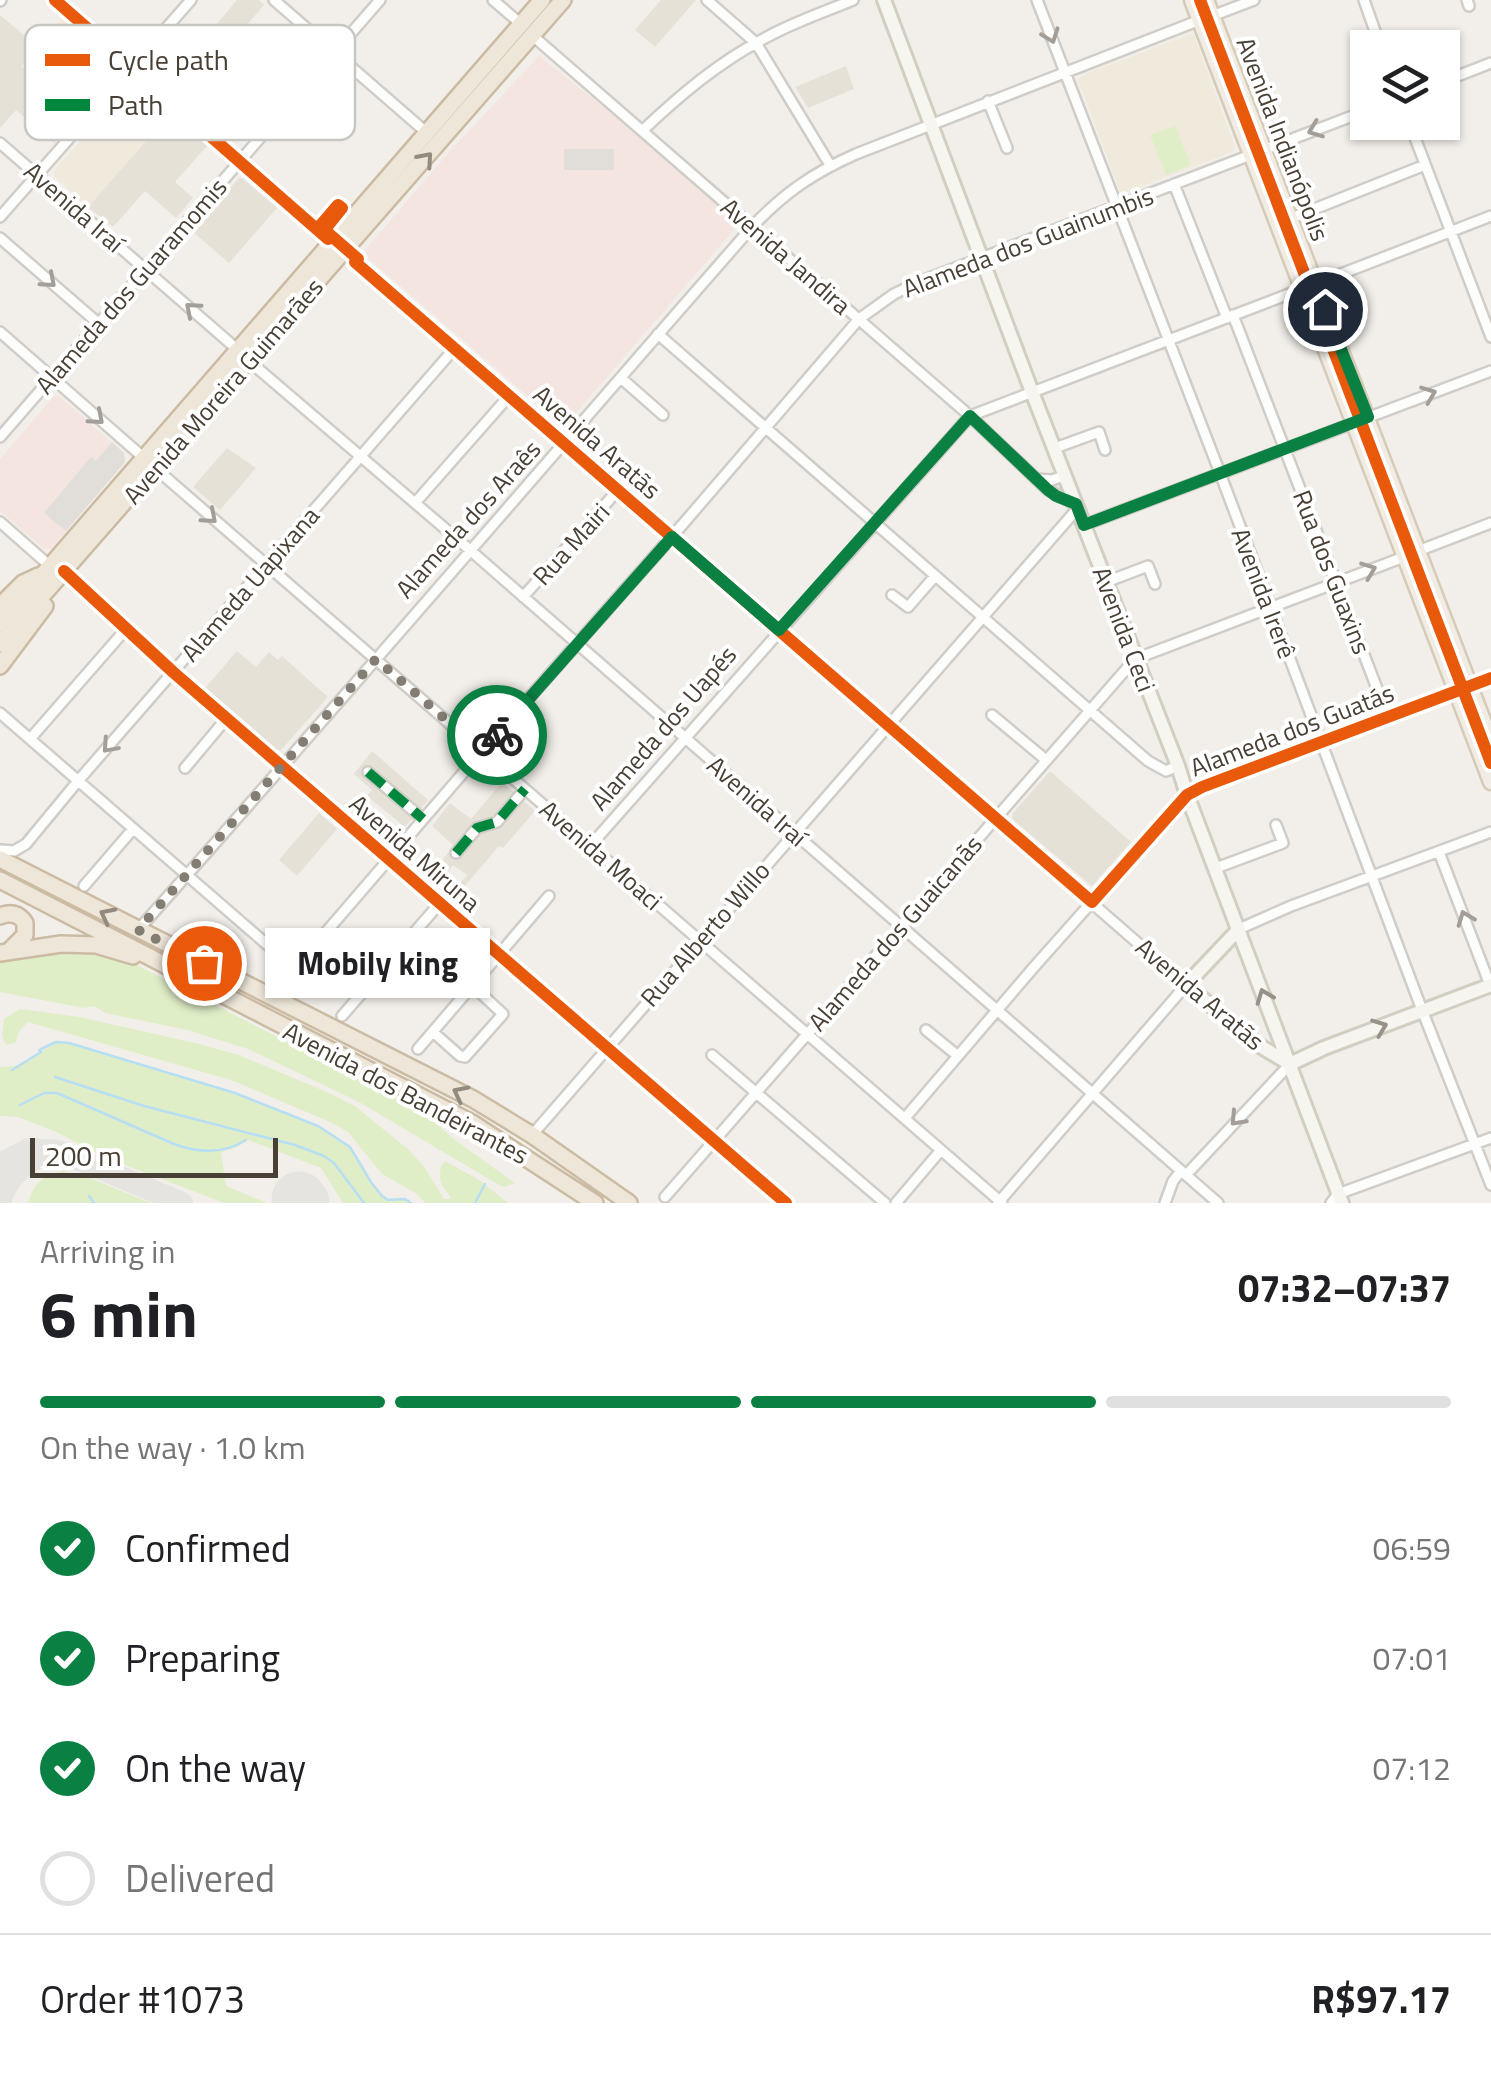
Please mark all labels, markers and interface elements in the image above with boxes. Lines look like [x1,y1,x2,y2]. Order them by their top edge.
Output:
legend [25,25,355,140]
one-way arrow [1039,27,1059,44]
map controls [1350,30,1460,140]
button: layers [1350,30,1460,140]
street label: Avenida Indianópolis [1227,32,1339,246]
text: Cycle path [108,38,229,81]
text: Path [108,83,163,126]
one-way arrow [1308,118,1325,139]
one-way arrow [414,152,432,171]
street label: Avenida Iraí [16,153,134,262]
street label: Alameda dos Guaramomis [26,169,236,403]
street label: Alameda dos Guainumbis [897,177,1159,307]
street label: Avenida Jandira [712,188,860,324]
pin [1283,267,1368,352]
one-way arrow [37,269,56,287]
street label: Avenida Moreira Guimarães [114,269,332,513]
icon: home [1298,282,1353,337]
one-way arrow [185,303,203,321]
street label: Avenida Aratãs [525,376,669,508]
one-way arrow [1420,385,1437,406]
one-way arrow [86,406,104,424]
street label: Alameda dos Araês [386,431,550,607]
street label: Rua dos Guaxins [1283,484,1381,660]
street label: Rua Mairi [524,494,618,594]
street label: Alameda Uapixana [172,498,329,670]
one-way arrow [199,505,217,523]
street label: Avenida Irerê [1222,522,1306,664]
street label: Avenida Ceci [1083,561,1165,697]
one-way arrow [1360,562,1377,582]
street label: Alameda dos Uapés [581,637,745,819]
street label: Alameda dos Guatás [1185,674,1399,786]
courier [447,685,547,785]
icon: bike [470,708,525,763]
one-way arrow [103,734,121,753]
street label: Avenida Iraí [699,747,817,856]
street label: Avenida Miruna [341,785,489,921]
street label: Avenida Moaci [531,791,671,919]
street label: Alameda dos Guaicanãs [799,826,991,1040]
street label: Rua Alberto Willo [631,853,779,1015]
one-way arrow [100,907,118,927]
one-way arrow [1456,911,1476,928]
pin [162,921,247,1006]
callout: Mobily king [264,928,489,998]
street label: Avenida Aratãs [1127,929,1273,1059]
icon: bag [177,936,232,991]
text: Mobily king [297,939,458,987]
one-way arrow [1255,989,1276,1006]
street label: Avenida dos Bandeirantes [277,1012,535,1174]
one-way arrow [1370,1018,1387,1038]
one-way arrow [452,1085,470,1105]
one-way arrow [1231,1107,1249,1126]
scale bar [30,1133,278,1178]
text: 200 m [45,1134,122,1177]
text: Arriving in [40,1227,176,1275]
text: 07:32–07:37 [1238,1259,1451,1317]
text: 6 min [40,1263,198,1362]
text: On the way · 1.0 km [40,1423,305,1471]
text: Confirmed [125,1519,291,1577]
icon: check [40,1521,95,1576]
text: 06:59 [1372,1524,1451,1572]
text: Preparing [125,1629,280,1687]
icon: check [40,1631,95,1686]
text: 07:01 [1372,1634,1451,1682]
text: On the way [125,1739,306,1797]
icon: check [40,1741,95,1796]
text: 07:12 [1372,1744,1451,1792]
text: Delivered [125,1849,275,1907]
text: Order #1073 [40,1970,245,2028]
text: R$97.17 [1311,1970,1451,2028]

